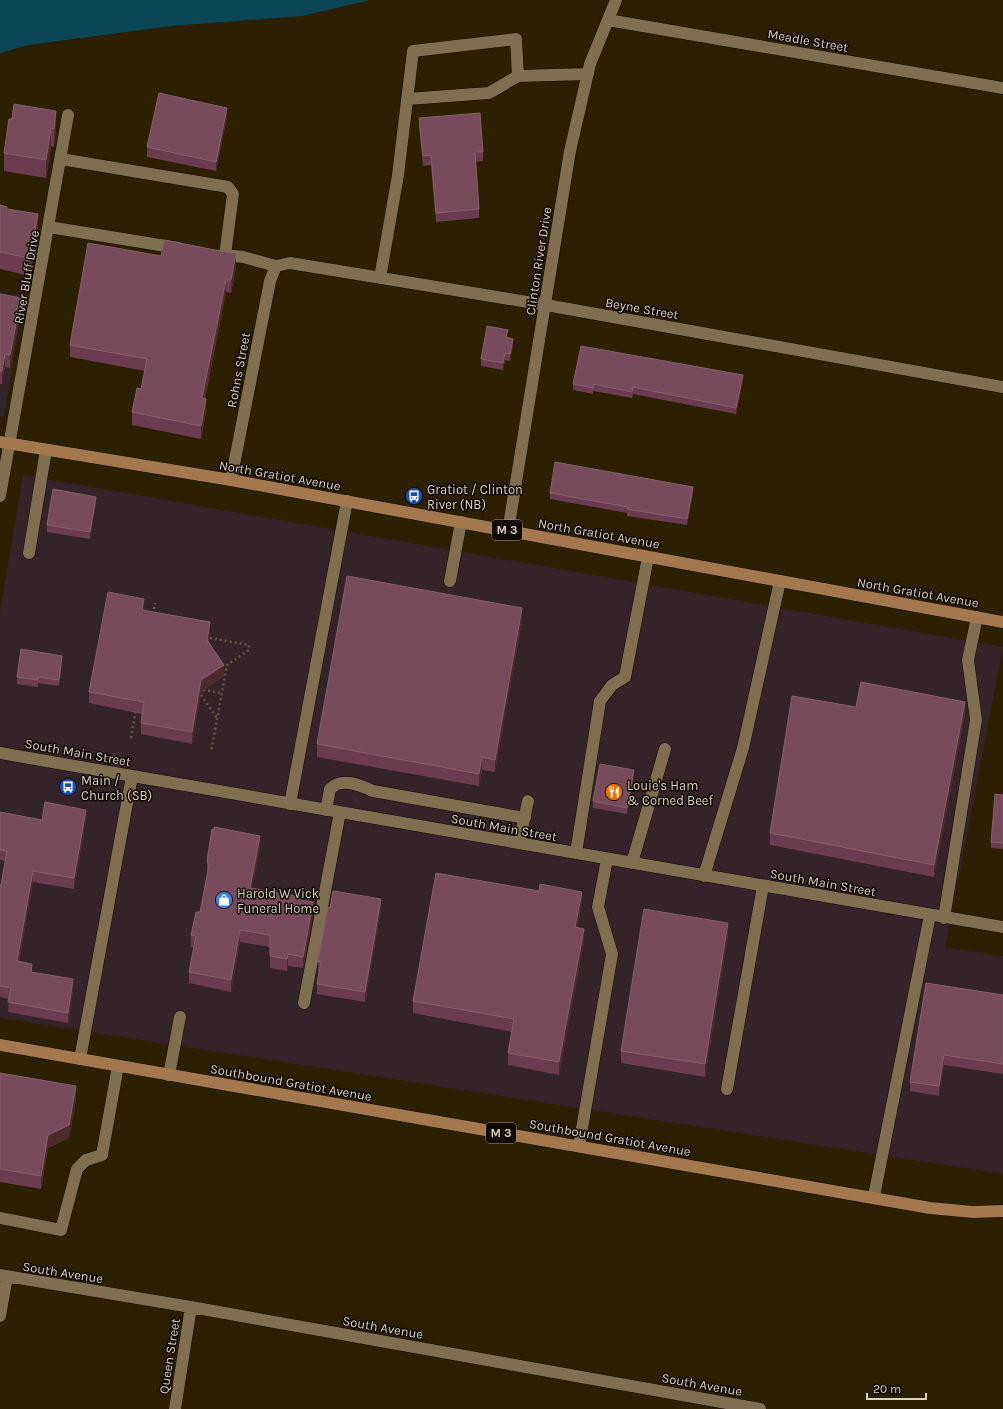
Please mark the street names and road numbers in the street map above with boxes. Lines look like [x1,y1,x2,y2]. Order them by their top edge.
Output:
street label: Meadle Street [766,26,850,55]
street label: Clinton River Drive [523,206,555,316]
street label: River Bluff Drive [11,229,42,325]
street label: Beyne Street [604,295,680,322]
street label: Rohns Street [224,331,253,409]
street label: North Gratiot Avenue [218,457,342,494]
street label: North Gratiot Avenue [537,515,661,552]
road number: M 3 [492,520,522,540]
street label: North Gratiot Avenue [856,574,980,611]
street label: South Main Street [24,736,132,769]
street label: South Main Street [450,811,558,844]
street label: South Main Street [769,866,877,899]
street label: Southbound Gratiot Avenue [209,1061,373,1104]
street label: Southbound Gratiot Avenue [528,1116,692,1159]
road number: M 3 [486,1123,516,1143]
street label: South Avenue [22,1259,105,1286]
street label: South Avenue [342,1313,425,1342]
street label: Queen Street [156,1317,183,1395]
street label: South Avenue [661,1370,744,1399]

